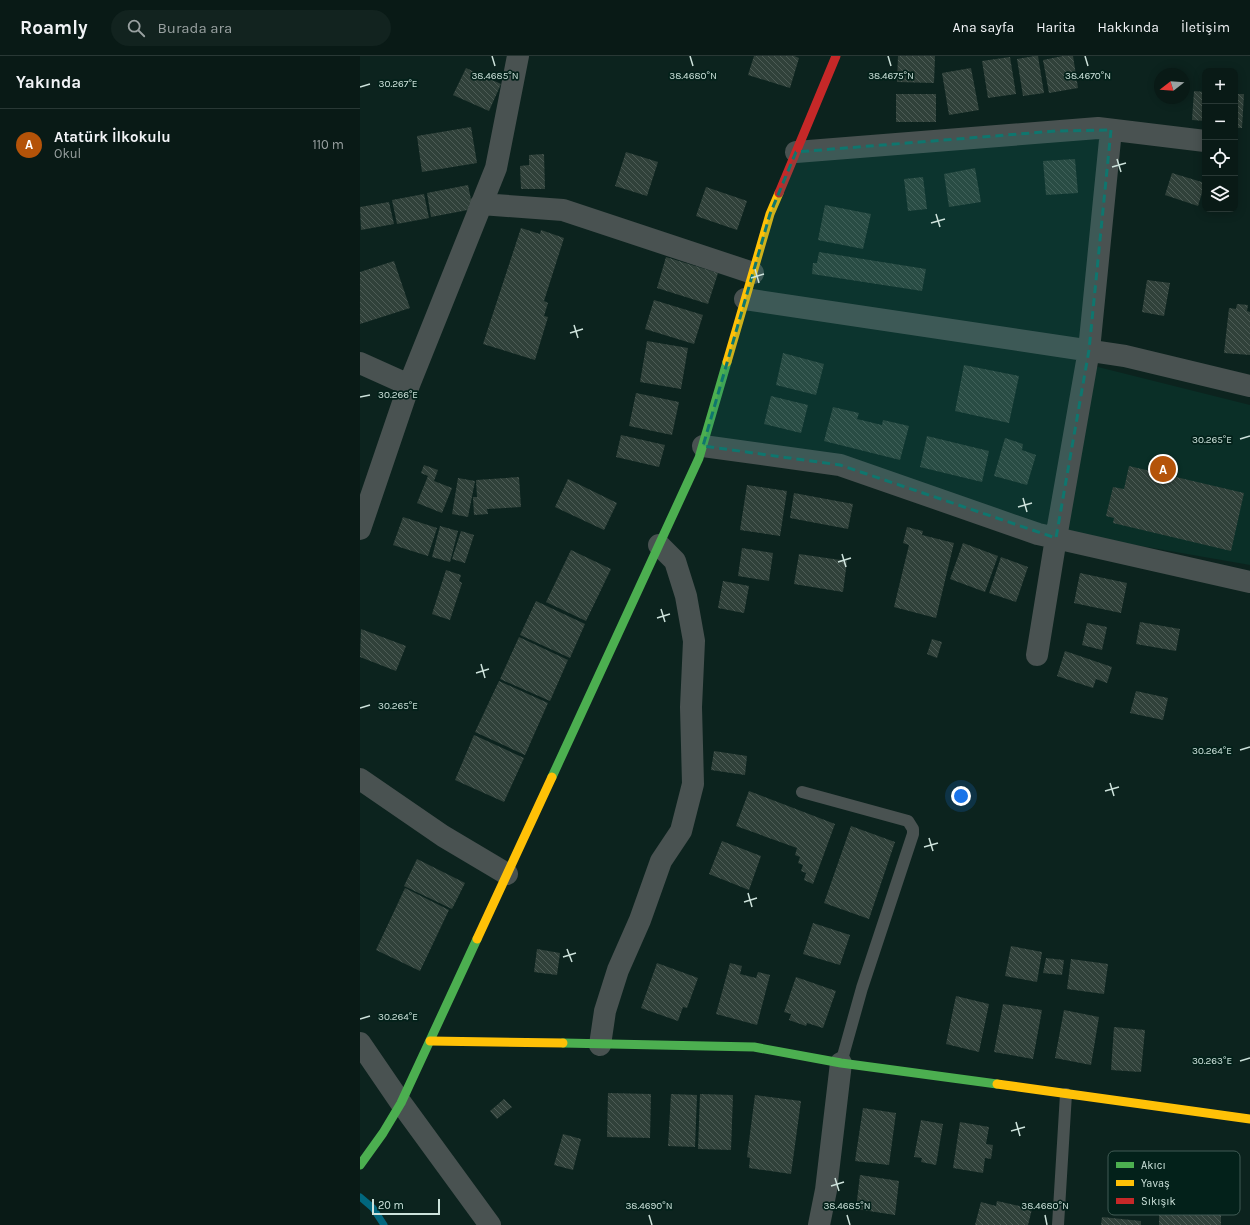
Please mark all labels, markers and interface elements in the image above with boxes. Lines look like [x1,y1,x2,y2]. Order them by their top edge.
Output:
search box [111,10,391,46]
text: Roamly [20,17,87,39]
icon: search [125,17,147,39]
text: Burada ara [157,19,232,37]
text: Ana sayfa [953,19,1014,36]
text: Harita [1036,19,1075,36]
text: Hakkında [1097,19,1159,36]
text: İletişim [1181,19,1230,36]
north arrow [1154,68,1190,104]
map controls [1202,68,1238,212]
button: + [1202,68,1238,104]
text: 38.4685°N [471,70,519,82]
text: 38.4680°N [669,70,717,82]
text: 38.4675°N [868,70,914,82]
text: 38.4670°N [1065,70,1111,82]
text: Yakında [16,72,81,92]
text: 30.267°E [379,78,417,90]
button: − [1202,104,1238,140]
text: Atatürk İlkokulu [54,128,171,146]
text: A [25,137,33,152]
text: 110 m [312,137,344,152]
button: locate [1202,140,1238,176]
text: Okul [54,146,81,161]
button: layers [1202,176,1238,212]
text: 30.266°E [378,389,418,401]
text: 30.265°E [1192,434,1232,446]
pin: A [1150,454,1176,484]
text: 30.265°E [378,700,418,712]
text: 30.264°E [1192,745,1232,757]
your location [951,786,971,806]
text: 30.264°E [378,1011,418,1023]
text: 30.263°E [1192,1055,1232,1067]
legend [1108,1151,1240,1215]
text: Akıcı [1141,1159,1166,1172]
text: Yavaş [1141,1177,1170,1190]
text: Sıkışık [1141,1195,1176,1208]
scale bar [372,1197,440,1216]
text: 20 m [378,1199,404,1212]
text: 38.4690°N [625,1200,673,1212]
text: 38.4685°N [823,1200,871,1212]
text: 38.4680°N [1021,1200,1069,1212]

